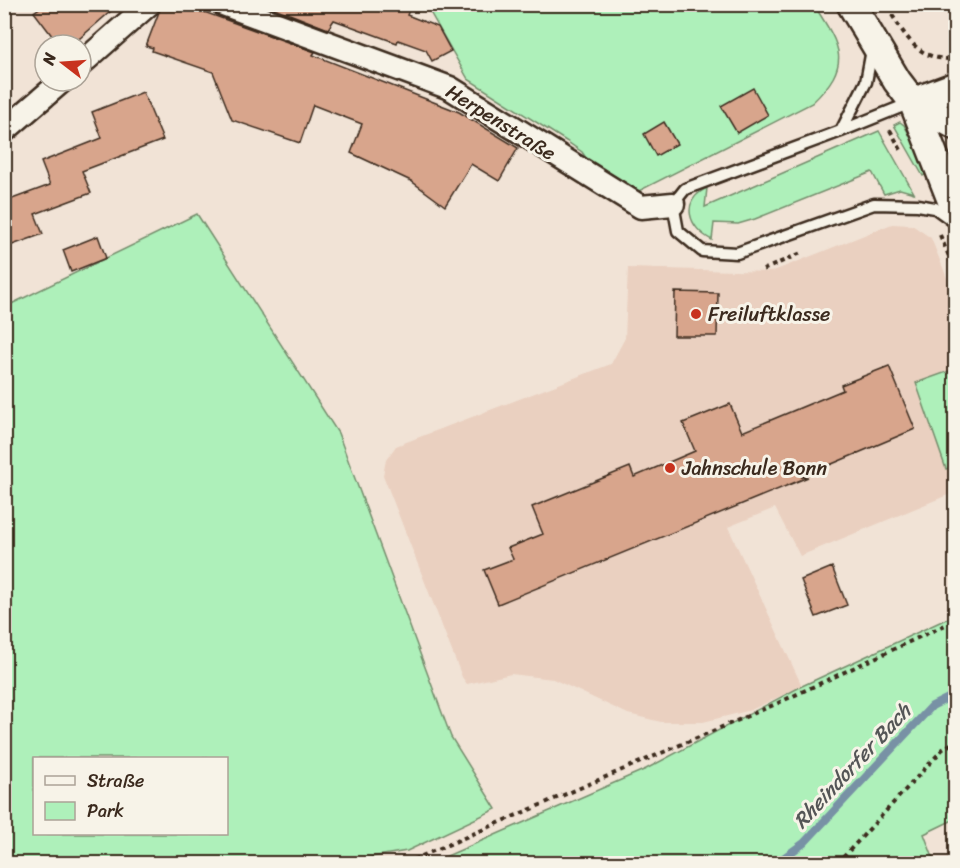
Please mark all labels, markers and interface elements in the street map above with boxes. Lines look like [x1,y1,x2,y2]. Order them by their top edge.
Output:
north arrow [33,33,93,93]
text: N [33,48,65,69]
street label: Herpenstraße [439,75,563,170]
place label: Freiluftklasse [708,297,830,332]
marker: Freiluftklasse [689,307,703,321]
place label: Jahnschule Bonn [681,451,827,486]
marker: Jahnschule Bonn [663,461,677,475]
water label: Rheindorfer Bach [783,693,922,838]
legend [33,757,228,835]
text: Straße [87,765,144,797]
text: Park [87,795,124,827]

